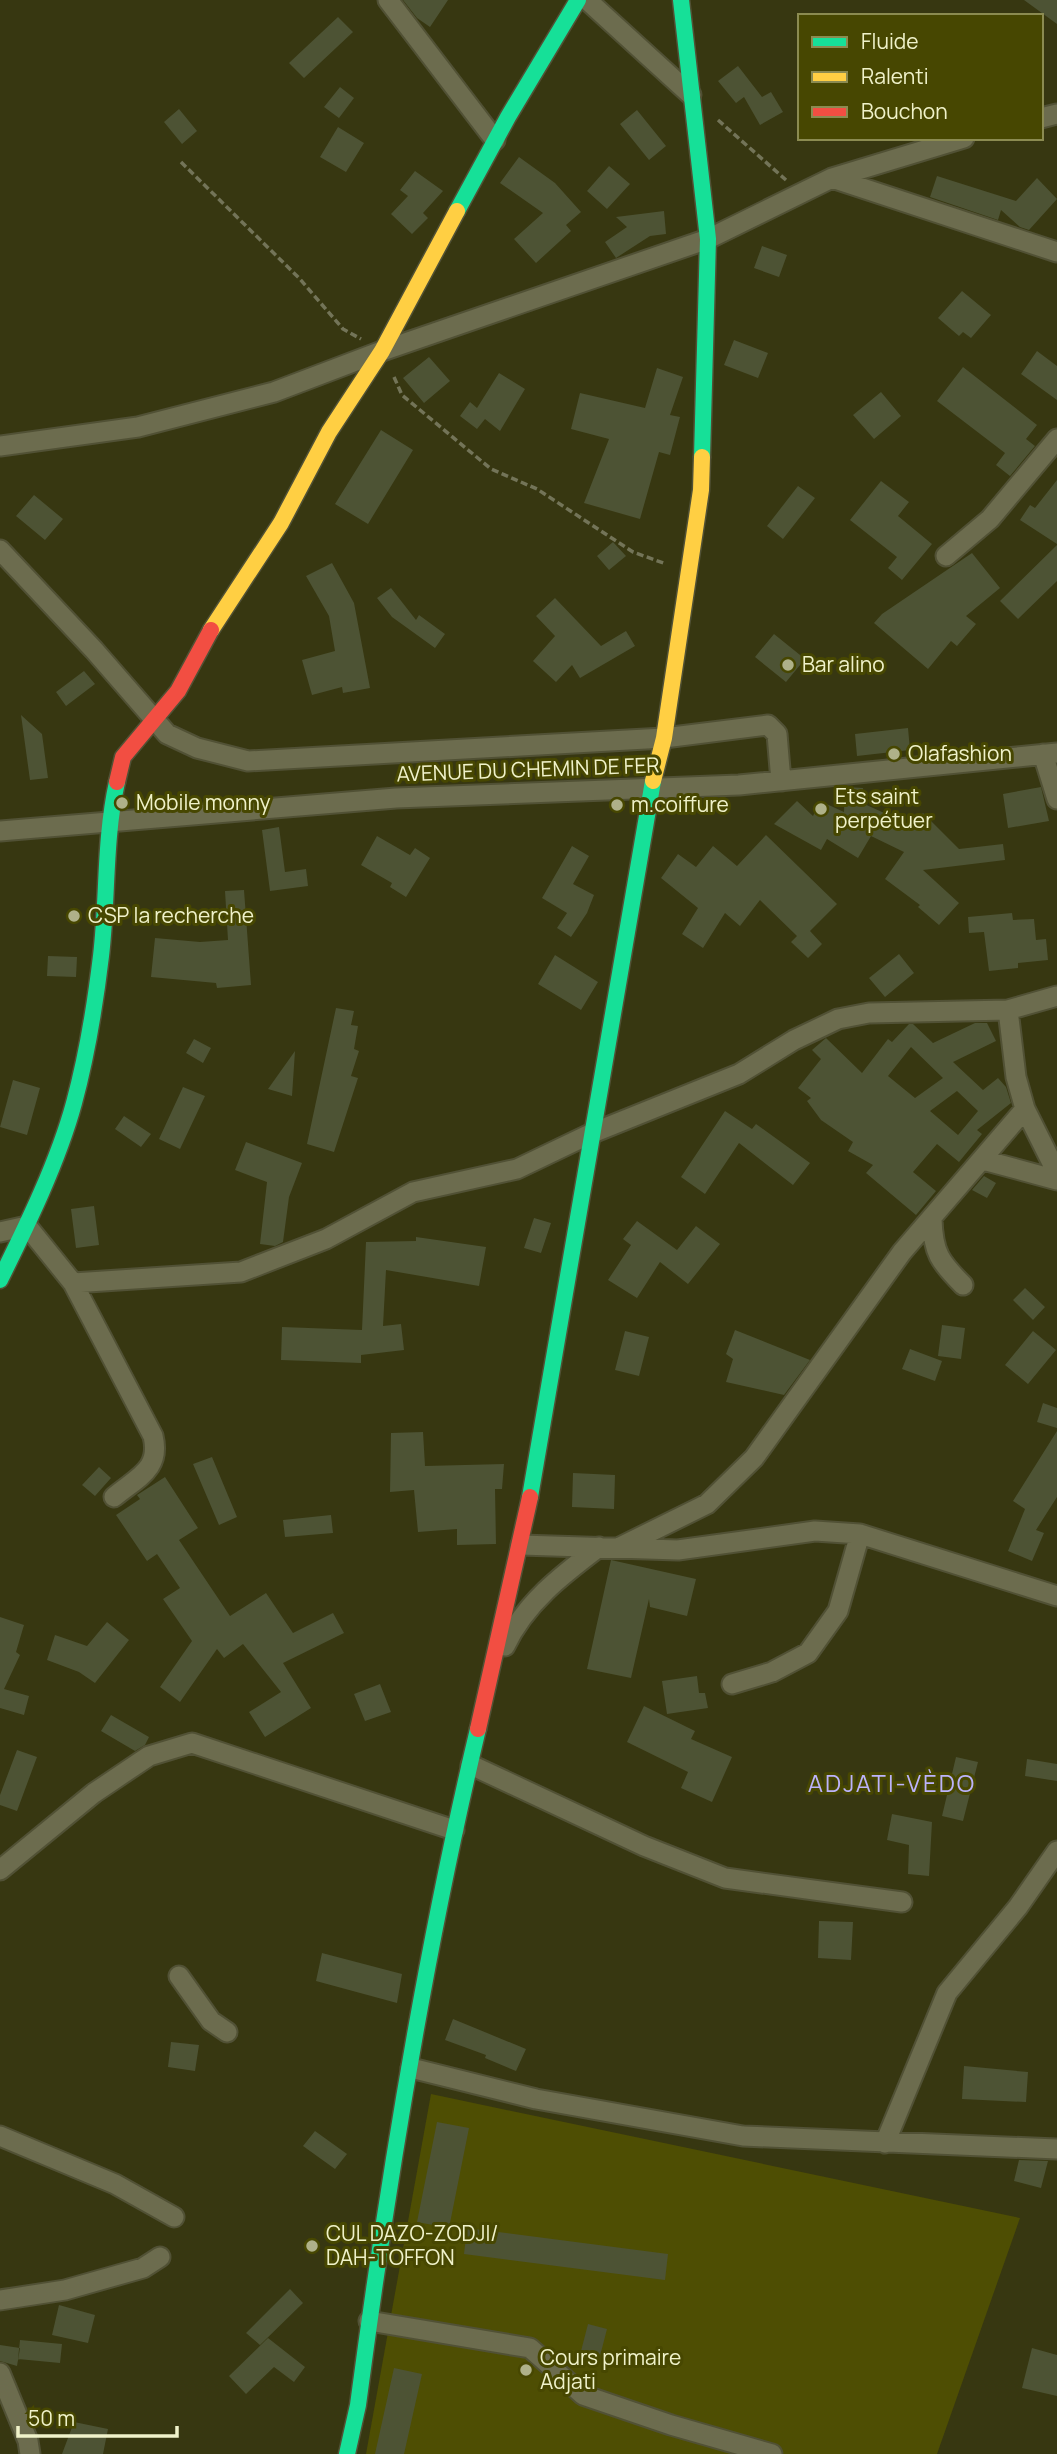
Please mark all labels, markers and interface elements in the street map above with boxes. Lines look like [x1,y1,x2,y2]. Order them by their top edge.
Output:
legend [798,14,1043,140]
text: Fluide [861,27,919,55]
text: Ralenti [861,62,929,90]
text: Bouchon [861,97,948,125]
place label: Bar alino [802,650,885,678]
marker: Bar alino [780,657,796,673]
place label: Olafashion [908,739,1012,767]
marker: Olafashion [886,746,902,762]
street label: AVENUE DU CHEMIN DE FER [396,750,660,788]
place label: Ets saint perpétuer [835,782,933,834]
place label: Mobile monny [136,788,271,816]
place label: m.coiffure [631,790,729,818]
marker: Mobile monny [114,795,130,811]
marker: m.coiffure [609,797,625,813]
marker: Ets saint perpétuer [813,801,829,817]
place label: CSP la recherche [88,901,254,929]
marker: CSP la recherche [66,908,82,924]
district label: ADJATI-VÈDO [808,1766,976,1799]
place label: CUL DAZO-ZODJI/ DAH-TOFFON [326,2219,499,2271]
marker: CUL DAZO-ZODJI/ DAH-TOFFON [304,2238,320,2254]
place label: Cours primaire Adjati [540,2343,681,2395]
marker: Cours primaire Adjati [518,2362,534,2378]
scale bar [18,2394,177,2438]
text: 50 m [28,2404,75,2432]

